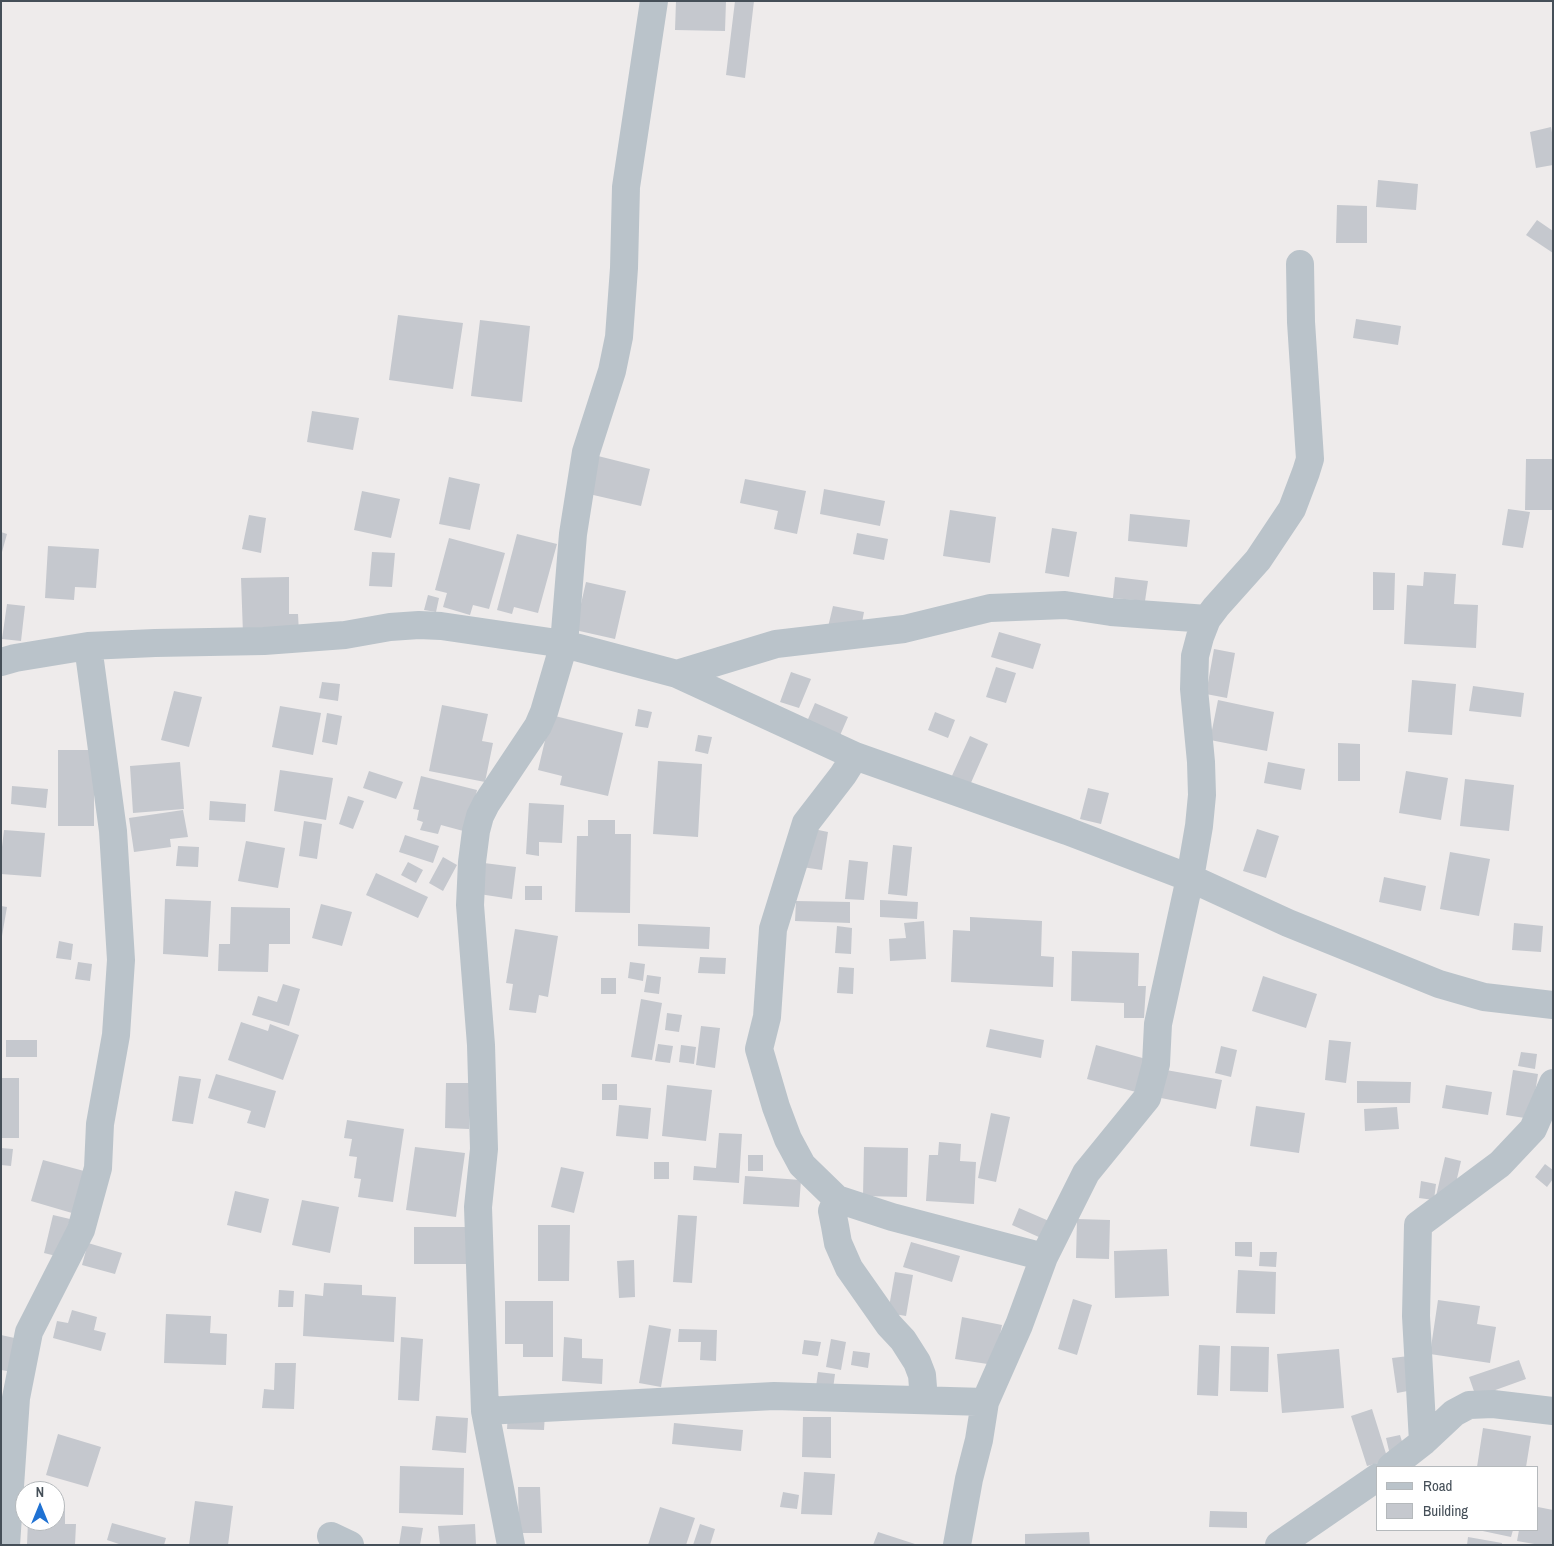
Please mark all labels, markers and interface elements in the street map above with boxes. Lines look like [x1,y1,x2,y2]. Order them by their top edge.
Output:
legend [1376,1466,1539,1531]
text: Road [1423,1475,1452,1496]
north arrow [15,1481,65,1531]
text: N [36,1483,44,1501]
text: Building [1423,1500,1468,1521]

